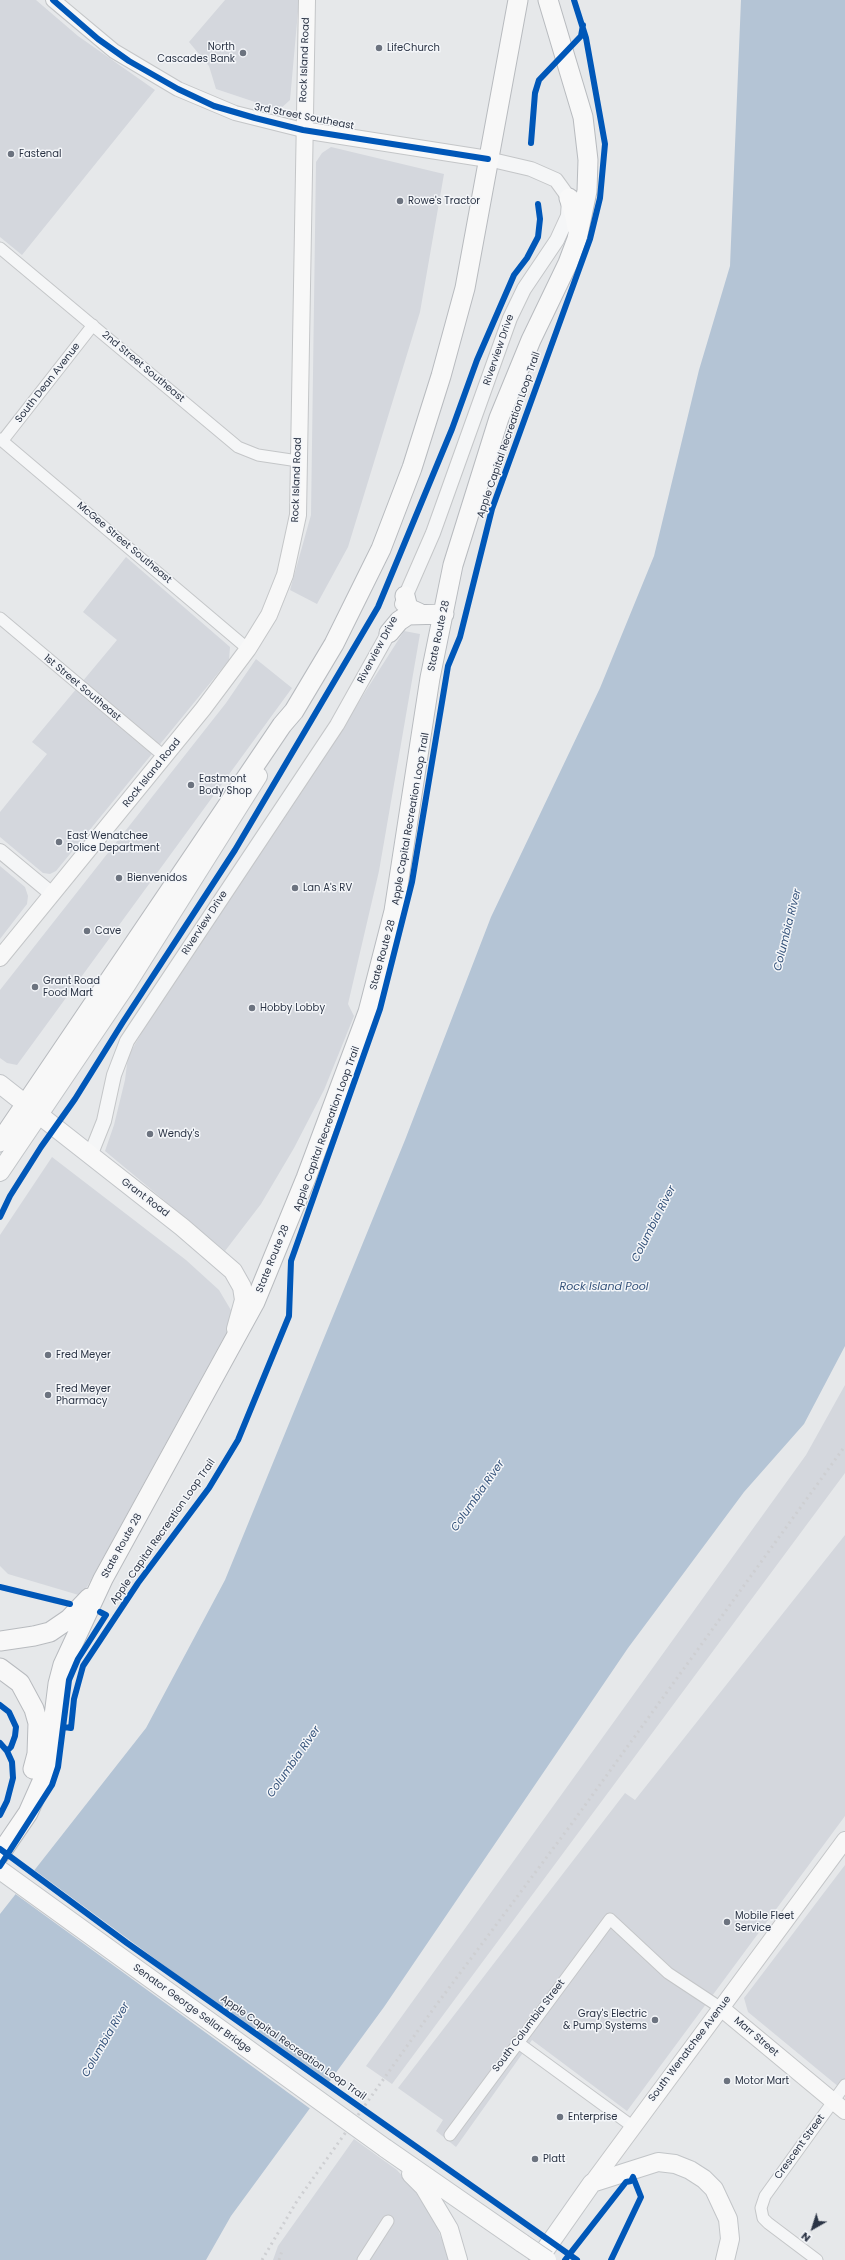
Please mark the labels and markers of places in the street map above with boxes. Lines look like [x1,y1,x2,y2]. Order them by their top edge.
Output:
place label: North Cascades Bank [157,41,235,64]
place label: LifeChurch [387,42,440,54]
marker: LifeChurch [374,43,384,53]
marker: North Cascades Bank [238,48,248,58]
place label: Fastenal [19,148,61,160]
marker: Fastenal [6,149,16,159]
place label: Rowe's Tractor [408,195,480,207]
marker: Rowe's Tractor [395,196,405,206]
place label: Eastmont Body Shop [199,773,252,796]
marker: Eastmont Body Shop [186,780,196,790]
place label: East Wenatchee Police Department [67,830,160,854]
marker: East Wenatchee Police Department [54,837,64,847]
place label: Bienvenidos [127,872,187,884]
marker: Bienvenidos [114,873,124,883]
place label: Lan A's RV [303,882,352,894]
marker: Lan A's RV [290,883,300,893]
place label: Cave [95,925,121,937]
marker: Cave [82,926,92,936]
place label: Grant Road Food Mart [43,975,100,998]
marker: Grant Road Food Mart [30,982,40,992]
place label: Hobby Lobby [260,1002,325,1014]
marker: Hobby Lobby [247,1003,257,1013]
place label: Wendy's [158,1128,200,1140]
marker: Wendy's [145,1129,155,1139]
place label: Fred Meyer [56,1349,111,1361]
marker: Fred Meyer [43,1350,53,1360]
place label: Fred Meyer Pharmacy [56,1383,111,1406]
marker: Fred Meyer Pharmacy [43,1390,53,1400]
place label: Mobile Fleet Service [735,1910,794,1934]
marker: Mobile Fleet Service [722,1917,732,1927]
place label: Gray's Electric & Pump Systems [563,2008,647,2032]
marker: Gray's Electric & Pump Systems [650,2015,660,2025]
place label: Motor Mart [735,2075,789,2087]
marker: Motor Mart [722,2076,732,2086]
place label: Enterprise [568,2111,617,2123]
marker: Enterprise [555,2112,565,2122]
place label: Platt [543,2153,565,2165]
marker: Platt [530,2154,540,2164]

